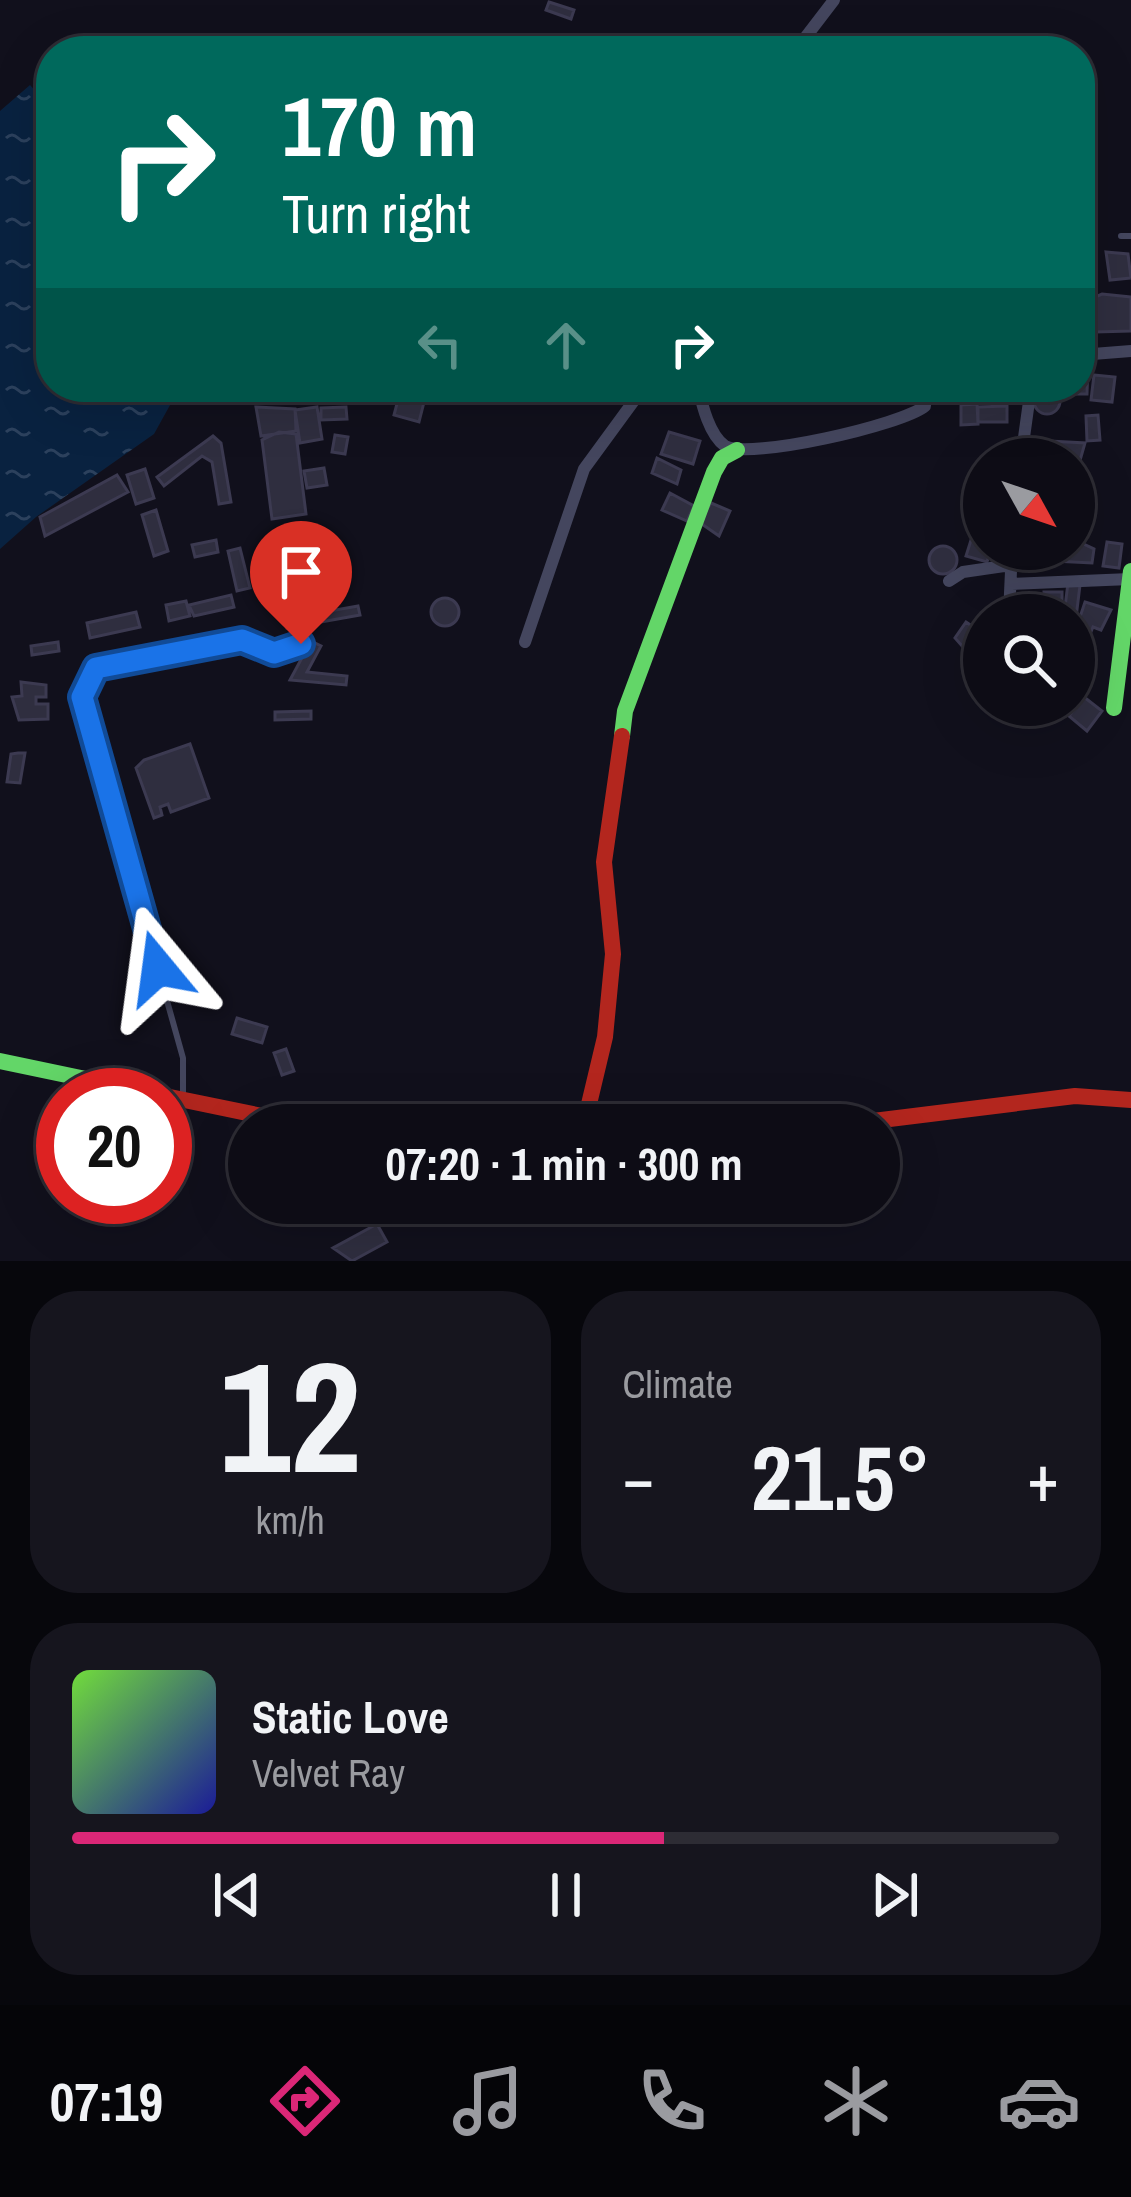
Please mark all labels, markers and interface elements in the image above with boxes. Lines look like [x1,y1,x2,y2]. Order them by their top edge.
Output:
text: 170 m [282,69,477,182]
icon: right [84,84,240,240]
text: Turn right [282,177,470,250]
icon: left [407,312,473,378]
icon: ahead [533,312,599,378]
icon: right [659,312,725,378]
north arrow [963,438,1095,570]
map controls [963,438,1095,726]
pin [250,521,352,644]
icon: arrive [268,539,334,605]
button: search [963,594,1095,726]
position arrow [95,905,221,1031]
speed limit sign: 20 [36,1068,192,1224]
text: 07:20 · 1 min · 300 m [386,1133,742,1194]
text: 12 [219,1311,361,1521]
text: Climate [623,1358,733,1410]
text: 21.5° [751,1417,931,1538]
text: − [623,1433,654,1522]
text: + [1027,1433,1059,1522]
text: km/h [256,1494,325,1546]
text: Static Love [252,1686,449,1747]
text: Velvet Ray [252,1747,405,1799]
icon: previous [204,1862,270,1928]
icon: pause [533,1862,599,1928]
icon: next [862,1862,928,1928]
icon: directions [263,2059,347,2143]
icon: music [446,2059,530,2143]
icon: phone [630,2059,714,2143]
icon: climate [814,2059,898,2143]
icon: car [997,2059,1081,2143]
text: 07:19 [50,2065,163,2138]

